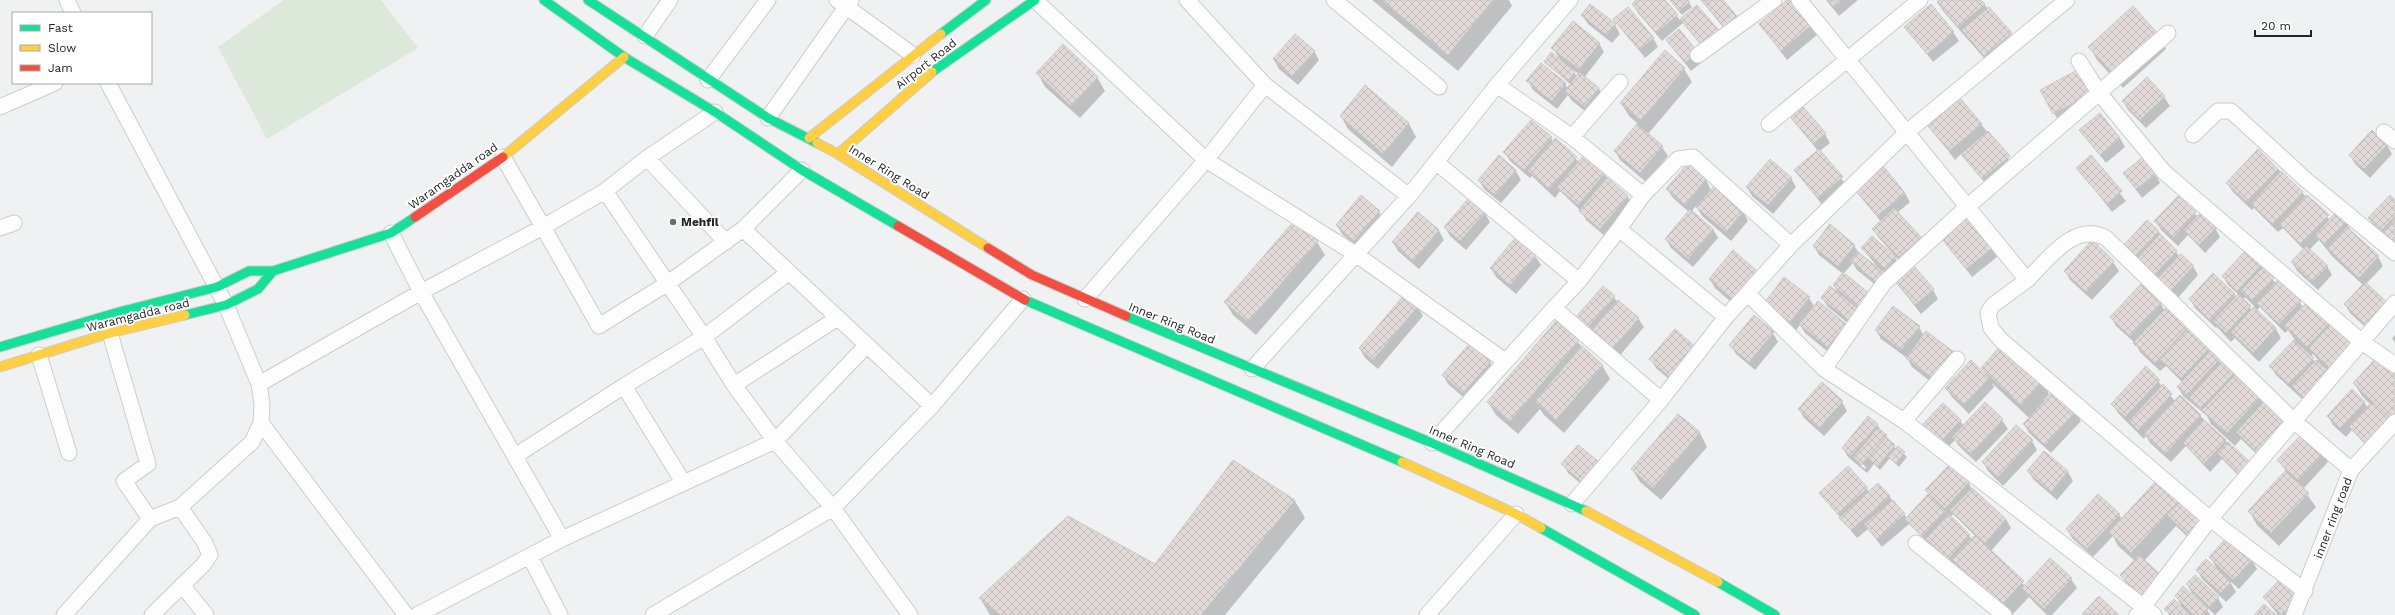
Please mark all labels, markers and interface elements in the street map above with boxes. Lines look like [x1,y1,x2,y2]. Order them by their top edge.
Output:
legend [12,12,152,84]
scale bar [2255,12,2311,38]
text: 20 m [2261,19,2291,33]
text: Fast [48,21,73,35]
street label: Airport Road [893,36,959,92]
text: Slow [48,41,76,55]
text: Jam [48,61,73,75]
street label: Waramgadda road [406,140,500,212]
street label: Inner Ring Road [846,142,932,202]
place label: Mehfil [681,215,719,229]
marker: Mehfil [668,217,678,227]
street label: Waramgadda road [85,295,191,335]
street label: Inner Ring Road [1127,299,1217,347]
street label: Inner Ring Road [1427,423,1517,471]
street label: inner ring road [2311,475,2355,561]

